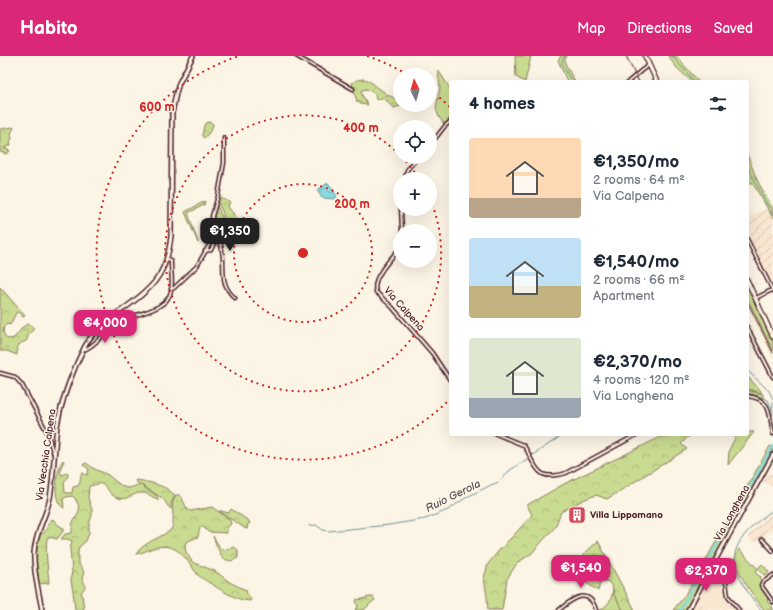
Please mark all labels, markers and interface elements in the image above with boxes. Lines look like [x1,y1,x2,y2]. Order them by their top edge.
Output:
text: Habito [20,17,78,40]
text: Map [577,20,605,37]
text: Directions [627,20,692,37]
text: Saved [714,20,753,37]
north arrow [393,68,437,112]
map controls [393,68,437,268]
icon: filters [707,93,729,115]
text: 4 homes [469,94,535,114]
text: 600 m [139,100,175,115]
button: locate [393,120,437,164]
text: 400 m [343,121,379,136]
text: €1,350/mo [593,152,679,172]
icon: home [501,154,549,202]
button: + [393,172,437,216]
text: 2 rooms · 64 m² [593,172,685,188]
text: Via Calpena [593,188,664,204]
text: 200 m [334,197,370,212]
pin: €1,350 [197,218,263,252]
text: €1,350 [209,223,251,239]
button: − [393,224,437,268]
centre of rings [296,246,310,260]
text: €1,540/mo [593,252,679,272]
icon: home [501,254,549,302]
text: 2 rooms · 66 m² [593,272,685,288]
street label: Via Calpena [381,285,427,334]
text: Apartment [593,288,654,304]
pin: €4,000 [72,310,138,344]
text: €4,000 [83,315,127,331]
text: €2,370/mo [593,352,682,372]
icon: home [501,354,549,402]
text: 4 rooms · 120 m² [593,372,690,388]
text: Via Longhena [593,388,674,404]
street label: Via Vecchia Calpena [34,408,58,502]
water label: Ruio Gerola [423,477,483,515]
street label: Via Longhena [712,483,752,543]
building icon: Villa Lippomano [567,505,587,525]
place label: Villa Lippomano [590,509,663,521]
pin: €1,540 [548,555,614,589]
pin: €2,370 [673,558,739,592]
text: €1,540 [560,560,602,576]
text: €2,370 [684,563,728,579]

